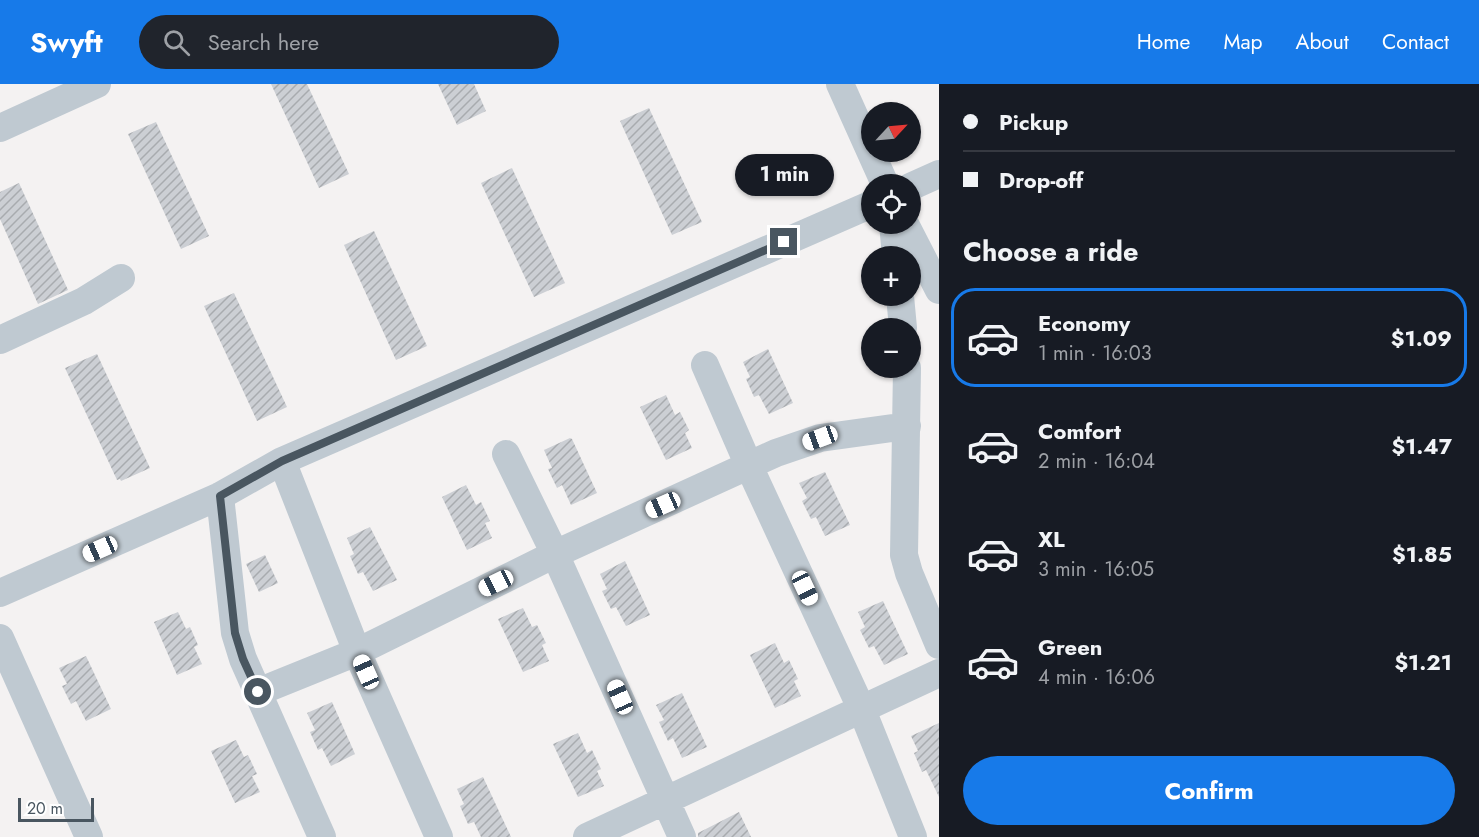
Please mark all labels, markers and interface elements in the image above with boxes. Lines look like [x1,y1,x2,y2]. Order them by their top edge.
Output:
search box [139,15,559,69]
text: Swyft [30,22,103,63]
icon: search [160,26,193,59]
text: Search here [208,26,319,58]
text: Home [1137,27,1190,57]
text: Map [1223,27,1263,57]
text: About [1296,27,1349,57]
text: Contact [1382,27,1449,57]
north arrow [861,102,921,162]
map controls [861,102,921,378]
text: Pickup [999,106,1068,138]
callout: 1 min [734,155,834,197]
text: 1 min [760,160,809,189]
text: Drop-off [999,164,1083,196]
button: locate [861,174,921,234]
route end [770,228,797,255]
text: Choose a ride [963,232,1138,271]
button: + [861,246,921,306]
text: Economy [1038,307,1130,339]
icon: car [966,311,1020,365]
button: − [861,318,921,378]
text: $1.09 [1391,322,1452,354]
text: 1 min · 16:03 [1038,339,1152,368]
text: Comfort [1038,415,1121,447]
icon: car [966,419,1020,473]
car [800,423,840,453]
text: $1.47 [1391,430,1452,462]
text: 2 min · 16:04 [1038,447,1155,476]
car [643,489,683,521]
text: XL [1038,523,1065,555]
icon: car [966,527,1020,581]
car [80,533,120,565]
text: $1.85 [1392,538,1452,570]
text: 3 min · 16:05 [1038,555,1154,584]
car [476,567,516,599]
car [789,568,821,608]
text: Green [1038,631,1102,663]
icon: car [966,635,1020,689]
text: $1.21 [1394,646,1452,678]
car [350,652,382,692]
text: 4 min · 16:06 [1038,663,1155,692]
car [604,677,636,717]
route start [244,678,271,705]
button: Confirm [963,756,1455,825]
scale bar [18,795,94,822]
text: 20 m [27,797,63,820]

